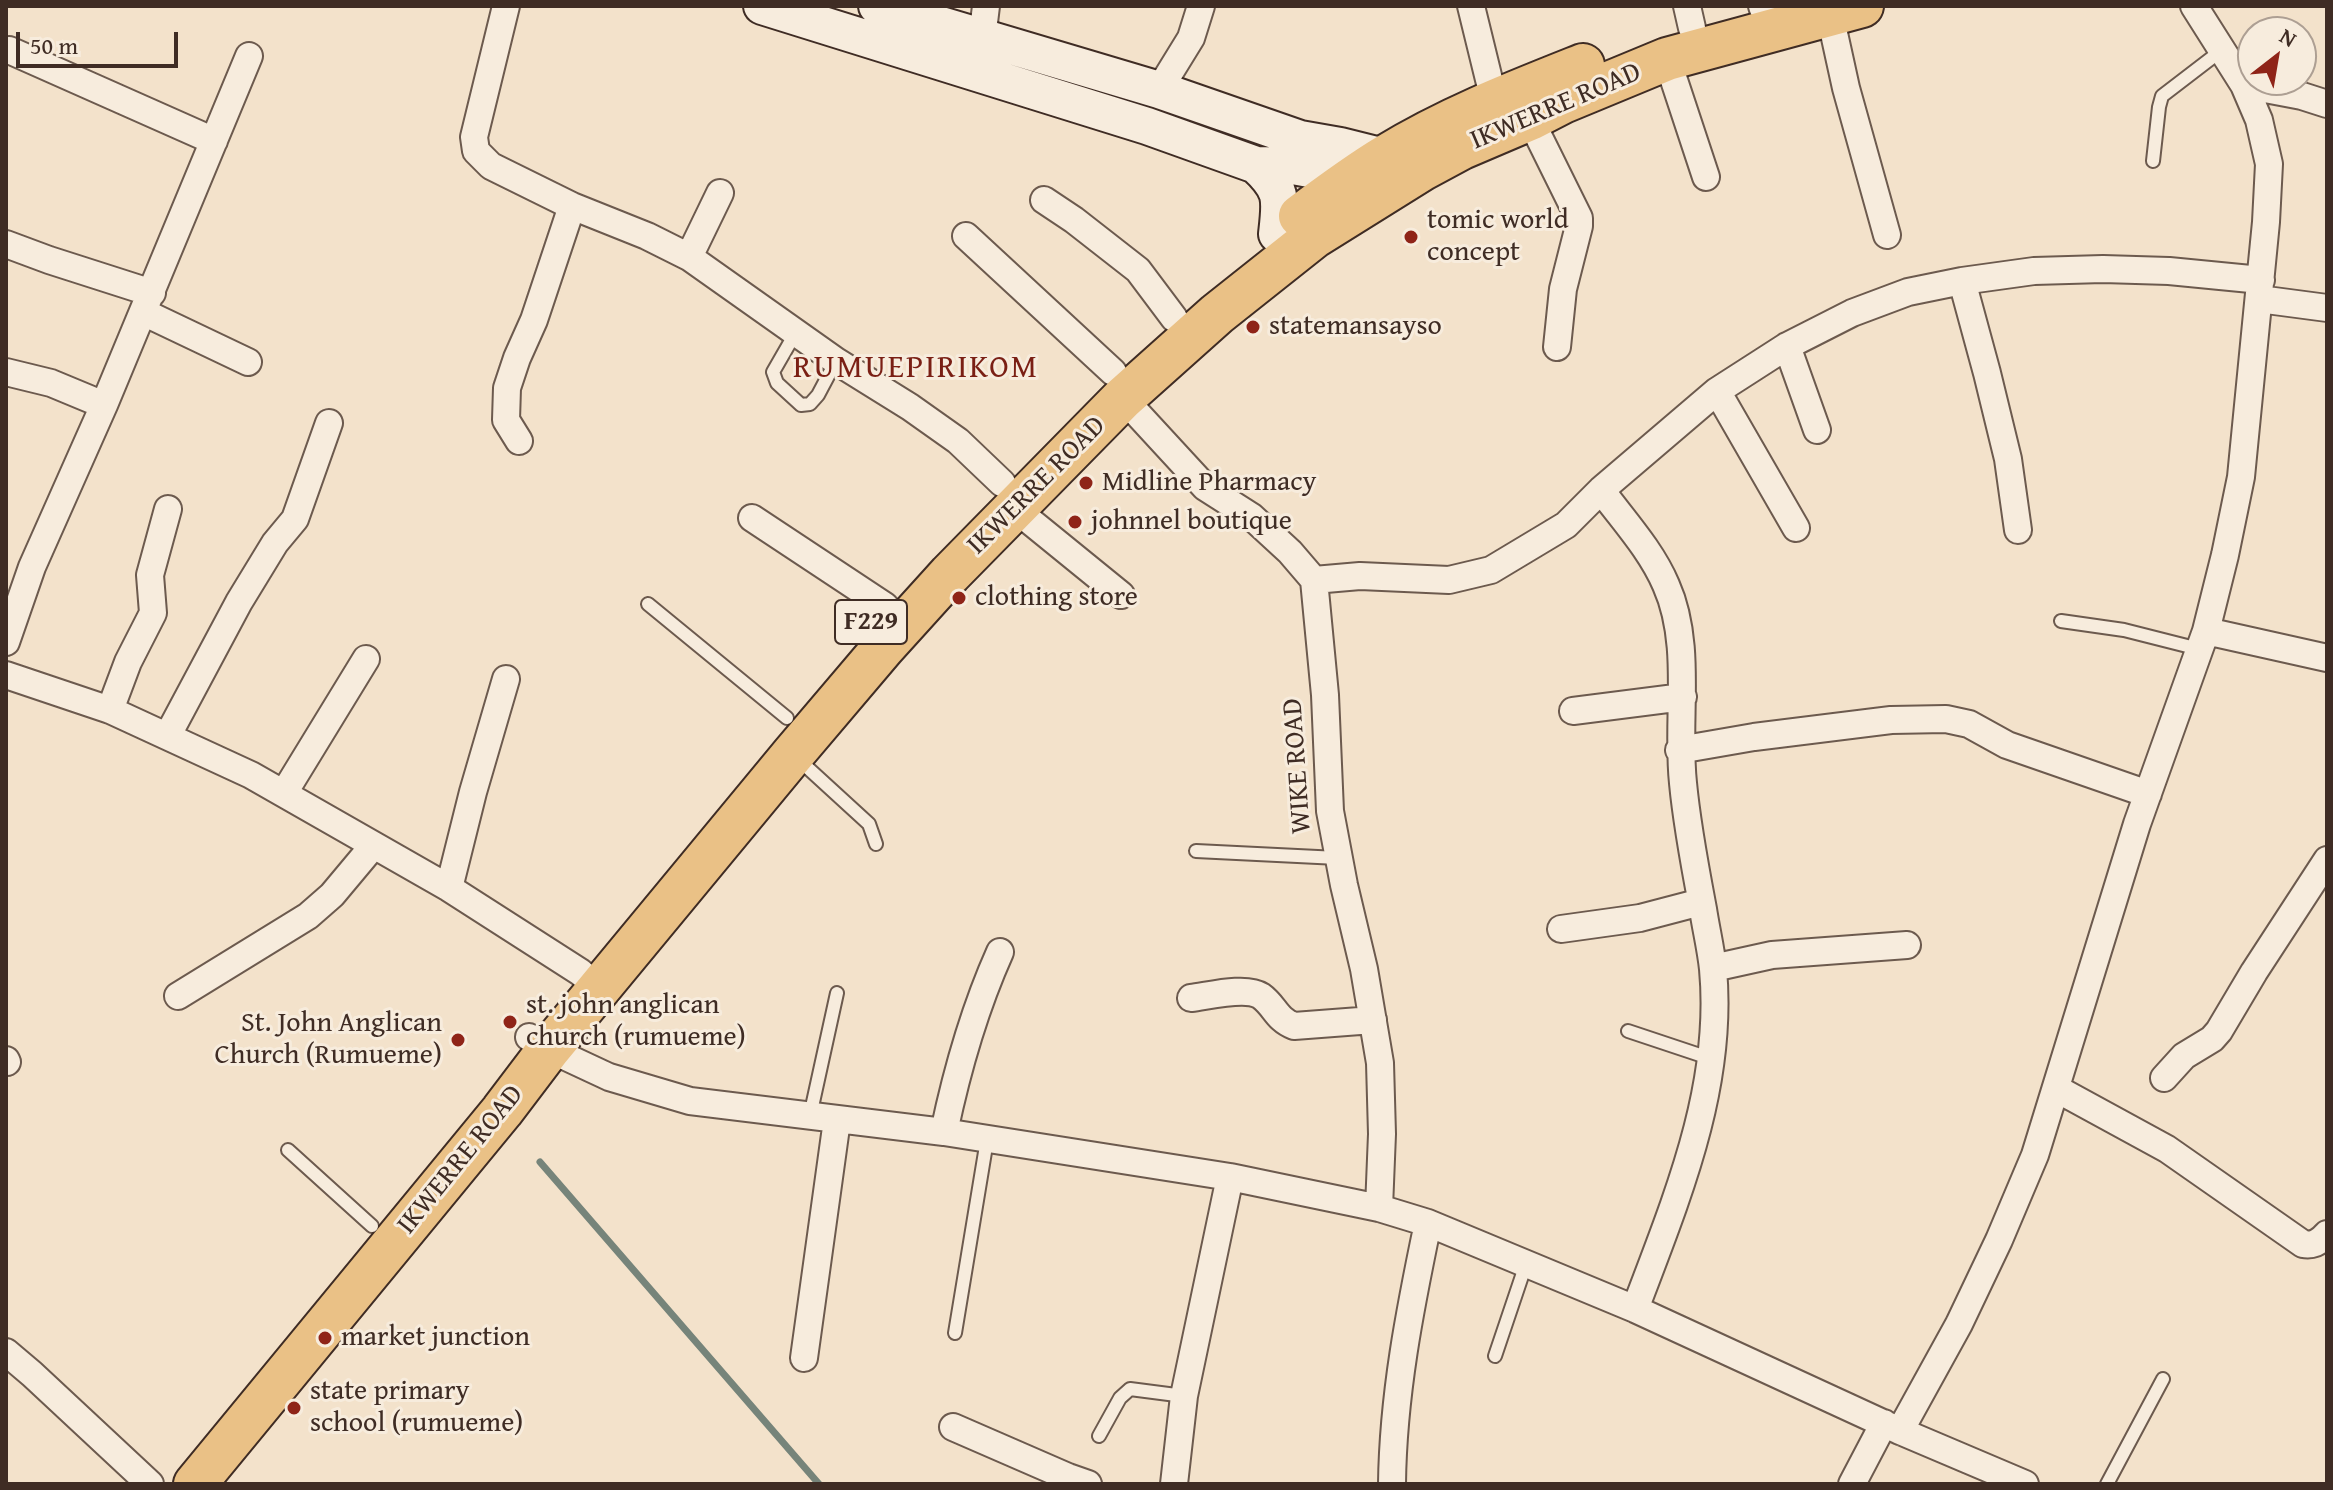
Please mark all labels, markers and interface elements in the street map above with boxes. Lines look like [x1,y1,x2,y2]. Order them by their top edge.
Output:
scale bar [20,16,182,66]
north arrow [2237,16,2317,96]
text: N [2274,20,2303,55]
text: 50 m [30,28,78,63]
street label: IKWERRE ROAD [1466,56,1646,158]
place label: tomic world concept [1427,204,1569,270]
marker: tomic world concept [1402,228,1420,246]
place label: statemansayso [1269,310,1442,344]
marker: statemansayso [1244,318,1262,336]
district label: RUMUEPIRIKOM [793,350,1039,388]
street label: IKWERRE ROAD [961,410,1113,562]
place label: Midline Pharmacy [1102,466,1317,500]
marker: Midline Pharmacy [1077,474,1095,492]
place label: johnnel boutique [1091,505,1292,539]
marker: johnnel boutique [1066,513,1084,531]
place label: clothing store [975,581,1138,615]
marker: clothing store [950,589,968,607]
road number: F229 [835,600,907,644]
street label: WIKE ROAD [1277,697,1319,835]
place label: st. john anglican church (rumueme) [526,989,746,1055]
place label: St. John Anglican Church (Rumueme) [214,1007,442,1073]
marker: st. john anglican church (rumueme) [501,1013,519,1031]
marker: St. John Anglican Church (Rumueme) [449,1031,467,1049]
street label: IKWERRE ROAD [391,1079,531,1241]
place label: market junction [341,1321,530,1355]
marker: market junction [316,1329,334,1347]
place label: state primary school (rumueme) [310,1375,523,1441]
marker: state primary school (rumueme) [285,1399,303,1417]

